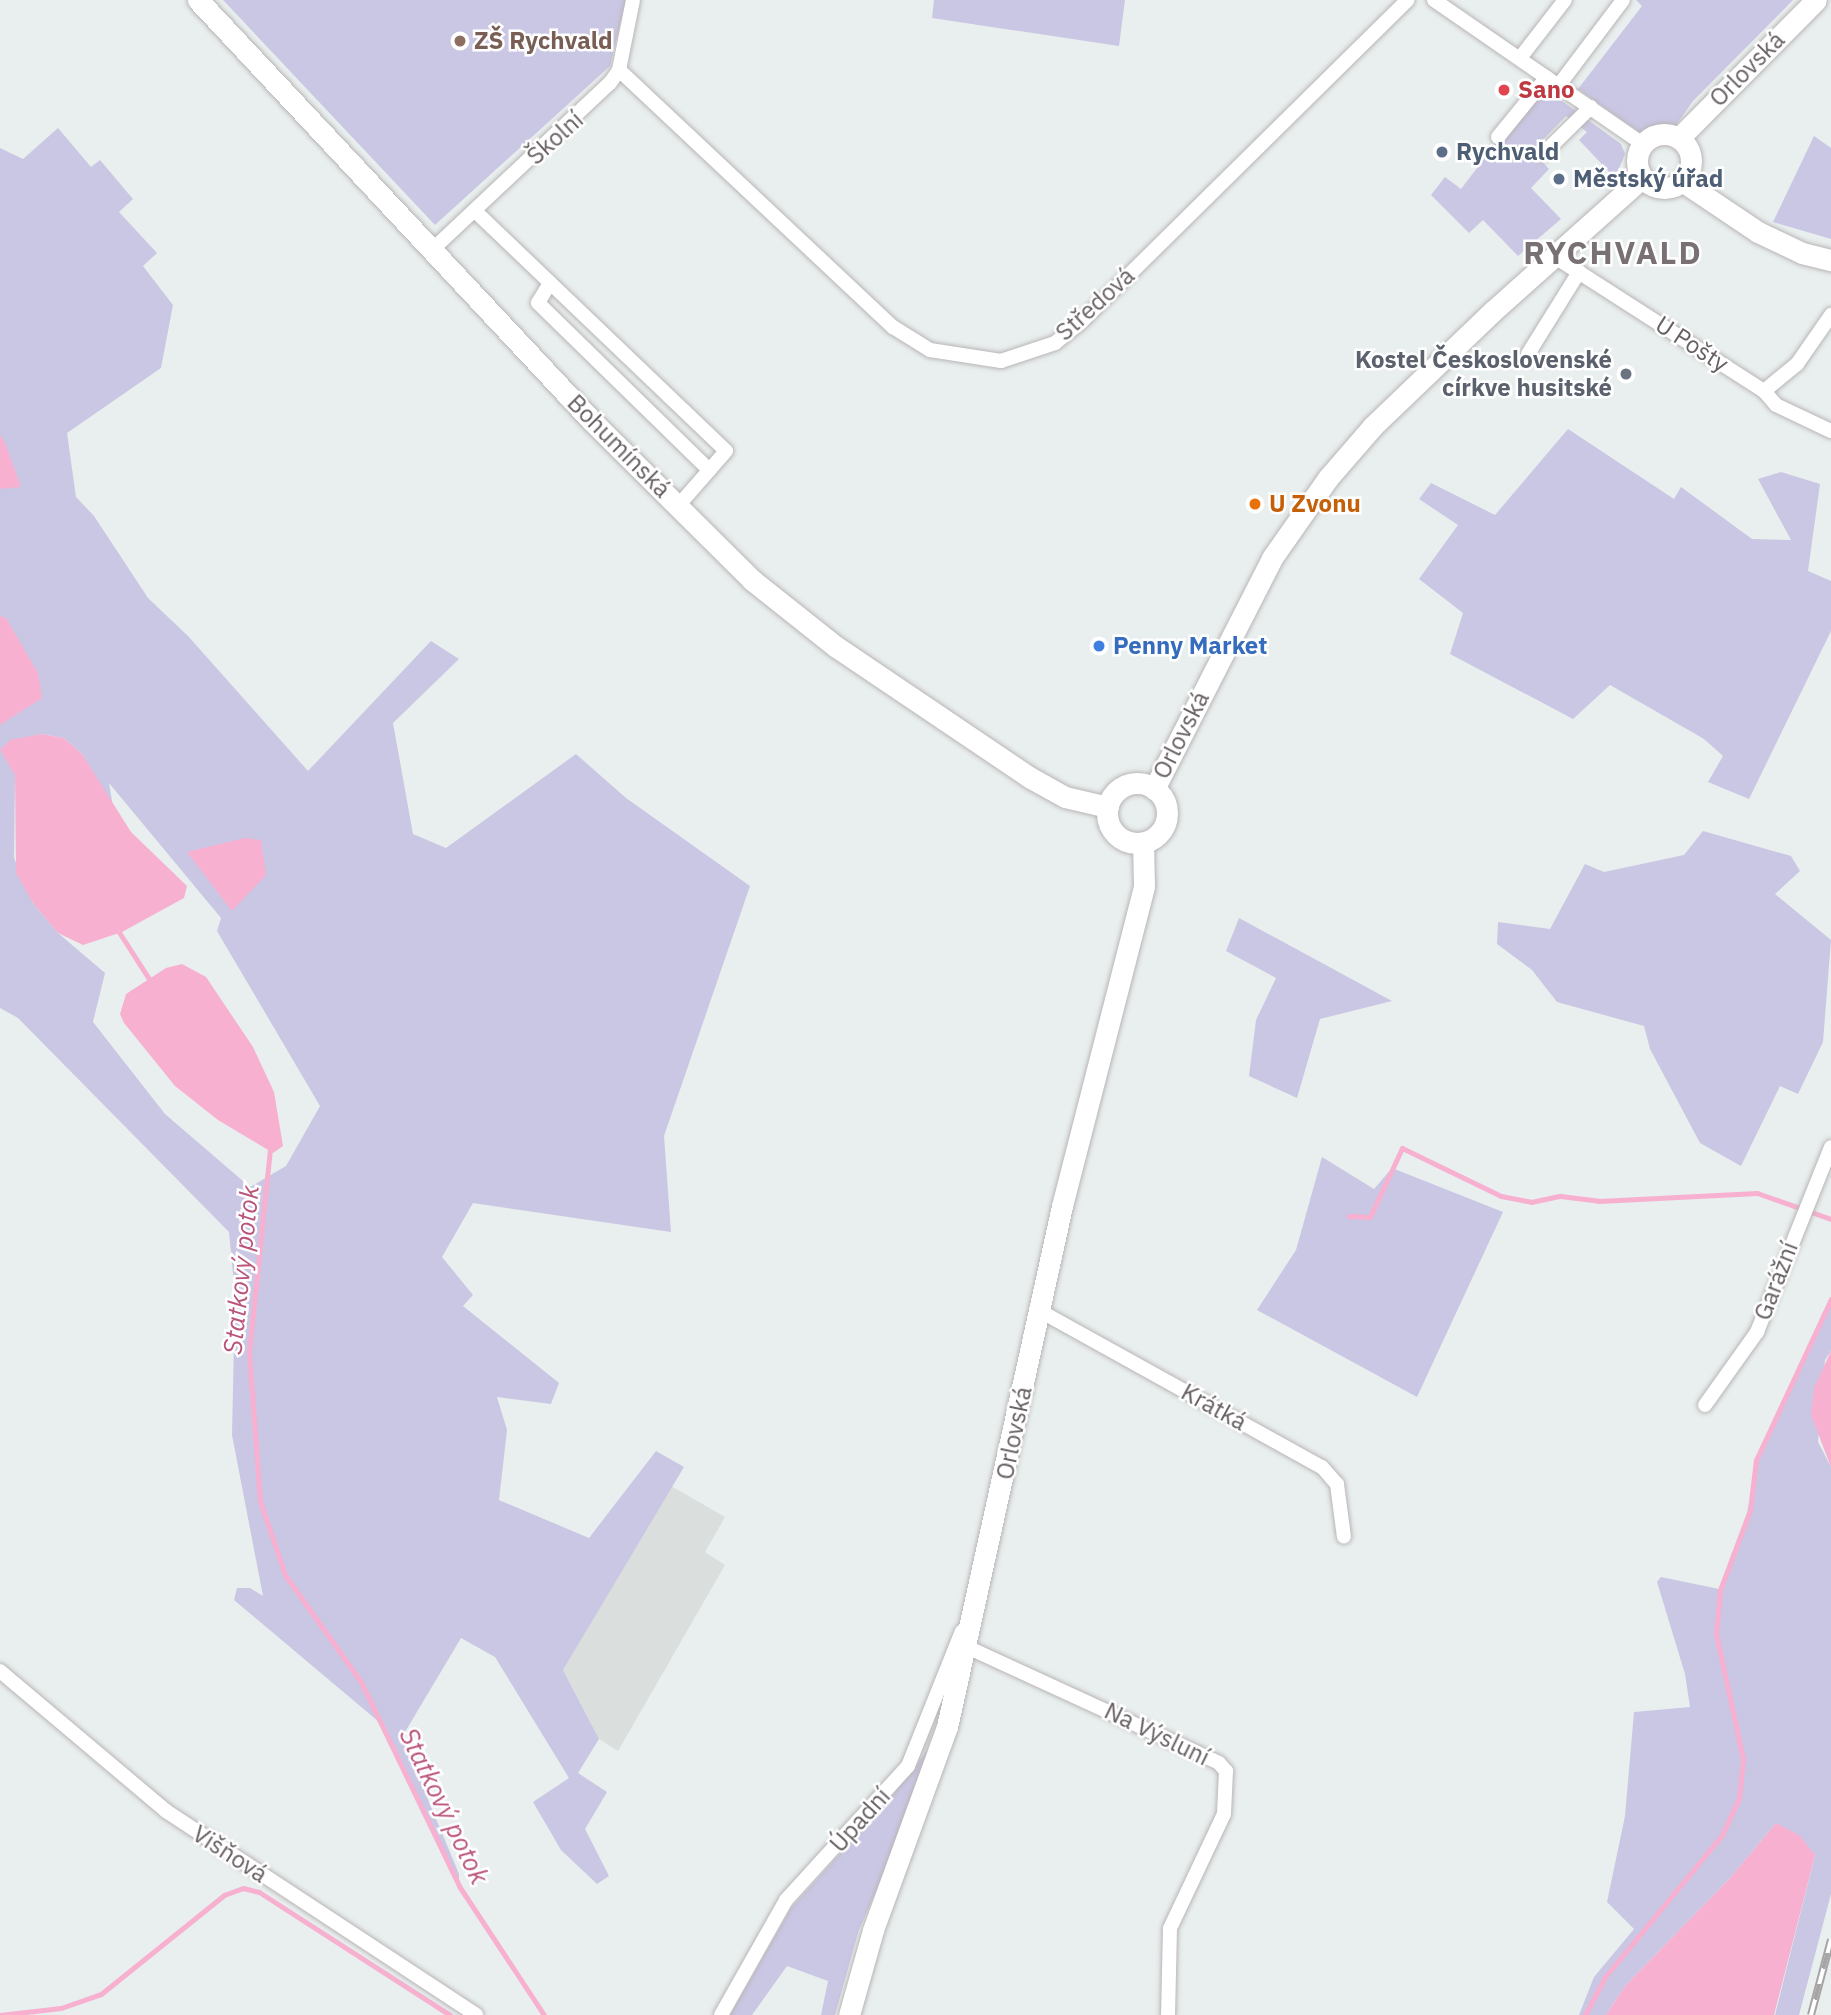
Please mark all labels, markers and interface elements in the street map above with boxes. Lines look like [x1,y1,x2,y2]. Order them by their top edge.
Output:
street label: Orlovská [1703,25,1791,113]
place label: ZŠ Rychvald [474,27,613,55]
marker: ZŠ Rychvald [452,33,468,49]
place label: Sano [1518,76,1574,104]
marker: Sano [1496,82,1512,98]
street label: Školní [521,105,589,171]
place label: Rychvald [1456,138,1559,166]
marker: Rychvald [1434,144,1450,160]
place label: Městský úřad [1573,165,1723,193]
marker: Městský úřad [1551,171,1567,187]
district label: RYCHVALD [1524,233,1702,271]
street label: Středová [1050,261,1140,347]
street label: U Pošty [1650,310,1734,378]
place label: Kostel Československé církve husitské [1355,346,1612,402]
marker: Kostel Československé církve husitské [1618,366,1634,382]
street label: Bohumínská [561,388,677,504]
place label: U Zvonu [1269,490,1361,518]
marker: U Zvonu [1247,496,1263,512]
place label: Penny Market [1113,632,1268,660]
marker: Penny Market [1091,638,1107,654]
street label: Orlovská [1147,686,1215,784]
water label: Statkový potok [217,1184,265,1356]
street label: Garážní [1748,1238,1804,1324]
street label: Krátká [1176,1377,1252,1437]
street label: Orlovská [990,1384,1038,1482]
street label: Na Výsluní [1100,1696,1214,1772]
water label: Statkový potok [393,1723,495,1889]
street label: Úpadní [824,1782,896,1858]
street label: Višňová [187,1819,273,1889]

